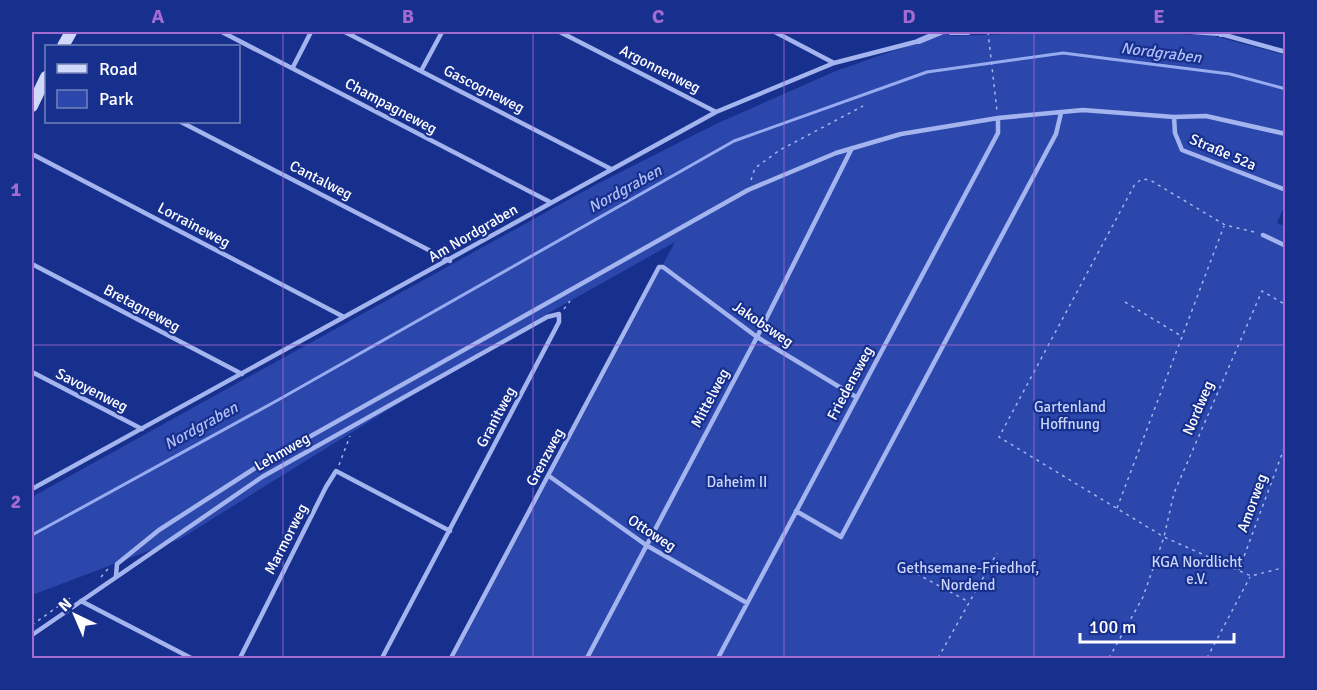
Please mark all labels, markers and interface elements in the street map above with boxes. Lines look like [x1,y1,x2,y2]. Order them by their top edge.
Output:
text: A [152,4,165,29]
text: B [402,4,414,29]
text: C [652,4,664,29]
text: D [902,4,916,29]
text: E [1153,4,1165,29]
water label: Nordgraben [1120,38,1204,68]
street label: Argonnenweg [617,41,703,97]
legend [45,45,240,123]
text: Road [99,58,138,80]
street label: Gascogneweg [441,61,527,117]
street label: Champagneweg [342,74,440,138]
text: Park [99,88,134,110]
street label: Straße 52a [1187,130,1259,174]
street label: Cantalweg [287,157,355,203]
water label: Nordgraben [585,160,666,217]
text: 1 [11,177,22,202]
street label: Lorraineweg [155,198,233,252]
street label: Am Nordgraben [425,200,521,266]
street label: Bretagneweg [101,280,183,336]
street label: Jakobsweg [729,297,797,351]
street label: Friedensweg [823,343,877,423]
street label: Savoyenweg [53,364,131,416]
street label: Mittelweg [687,365,733,431]
street label: Nordweg [1179,378,1218,438]
street label: Granitweg [472,383,520,450]
water label: Nordgraben [161,397,242,454]
park label: Gartenland Hoffnung [1034,398,1106,433]
street label: Grenzweg [522,425,568,489]
street label: Lehmweg [251,429,313,475]
street label: Amorweg [1233,471,1271,535]
park label: Daheim II [707,473,768,491]
text: 2 [11,489,21,514]
street label: Marmorweg [261,501,312,577]
street label: Ottoweg [624,511,680,555]
park label: KGA Nordlicht e.V. [1151,553,1243,588]
park label: Gethsemane-Friedhof, Nordend [897,559,1039,594]
north arrow [45,585,105,645]
text: N [54,594,76,616]
scale bar [1080,606,1234,644]
text: 100 m [1089,616,1136,638]

